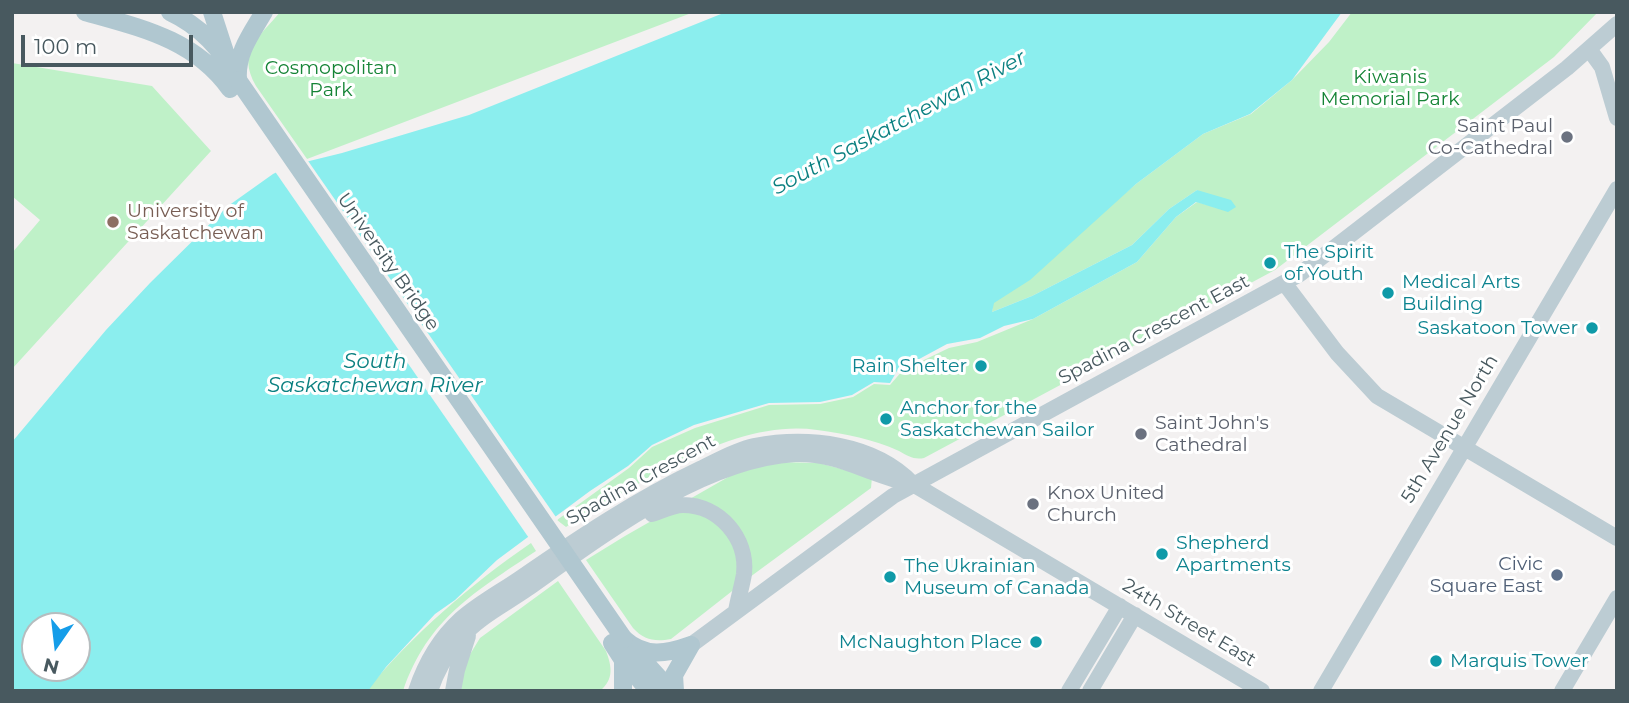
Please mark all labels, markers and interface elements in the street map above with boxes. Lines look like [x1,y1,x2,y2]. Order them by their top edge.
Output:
scale bar [24,21,196,65]
text: 100 m [34,34,97,59]
water label: South Saskatchewan River [768,45,1030,201]
park label: Cosmopolitan Park [265,57,397,101]
park label: Kiwanis Memorial Park [1321,66,1459,110]
place label: Saint Paul Co-Cathedral [1428,115,1553,159]
marker: Saint Paul Co-Cathedral [1559,129,1575,145]
street label: University Bridge [332,189,444,335]
place label: University of Saskatchewan [127,200,264,244]
marker: University of Saskatchewan [105,214,121,230]
place label: The Spirit of Youth [1284,241,1374,285]
marker: The Spirit of Youth [1262,255,1278,271]
street label: Spadina Crescent East [1055,270,1253,390]
place label: Medical Arts Building [1402,271,1520,315]
marker: Medical Arts Building [1380,285,1396,301]
place label: Saskatoon Tower [1417,317,1578,339]
marker: Saskatoon Tower [1584,320,1600,336]
water label: South Saskatchewan River [267,349,483,399]
street label: 5th Avenue North [1397,351,1503,507]
place label: Rain Shelter [852,355,967,377]
marker: Rain Shelter [973,358,989,374]
place label: Anchor for the Saskatchewan Sailor [900,397,1095,441]
marker: Anchor for the Saskatchewan Sailor [878,411,894,427]
place label: Saint John's Cathedral [1155,412,1269,456]
marker: Saint John's Cathedral [1133,426,1149,442]
street label: Spadina Crescent [562,430,720,530]
place label: Knox United Church [1047,482,1164,526]
marker: Knox United Church [1025,496,1041,512]
place label: Shepherd Apartments [1176,532,1291,576]
marker: Shepherd Apartments [1154,546,1170,562]
place label: Civic Square East [1430,553,1543,597]
place label: The Ukrainian Museum of Canada [904,555,1090,599]
marker: Civic Square East [1549,567,1565,583]
marker: The Ukrainian Museum of Canada [882,569,898,585]
street label: 24th Street East [1118,574,1260,672]
north arrow [21,612,91,682]
place label: McNaughton Place [839,631,1022,653]
marker: McNaughton Place [1028,634,1044,650]
place label: Marquis Tower [1450,650,1589,672]
text: N [41,653,62,679]
marker: Marquis Tower [1428,653,1444,669]

